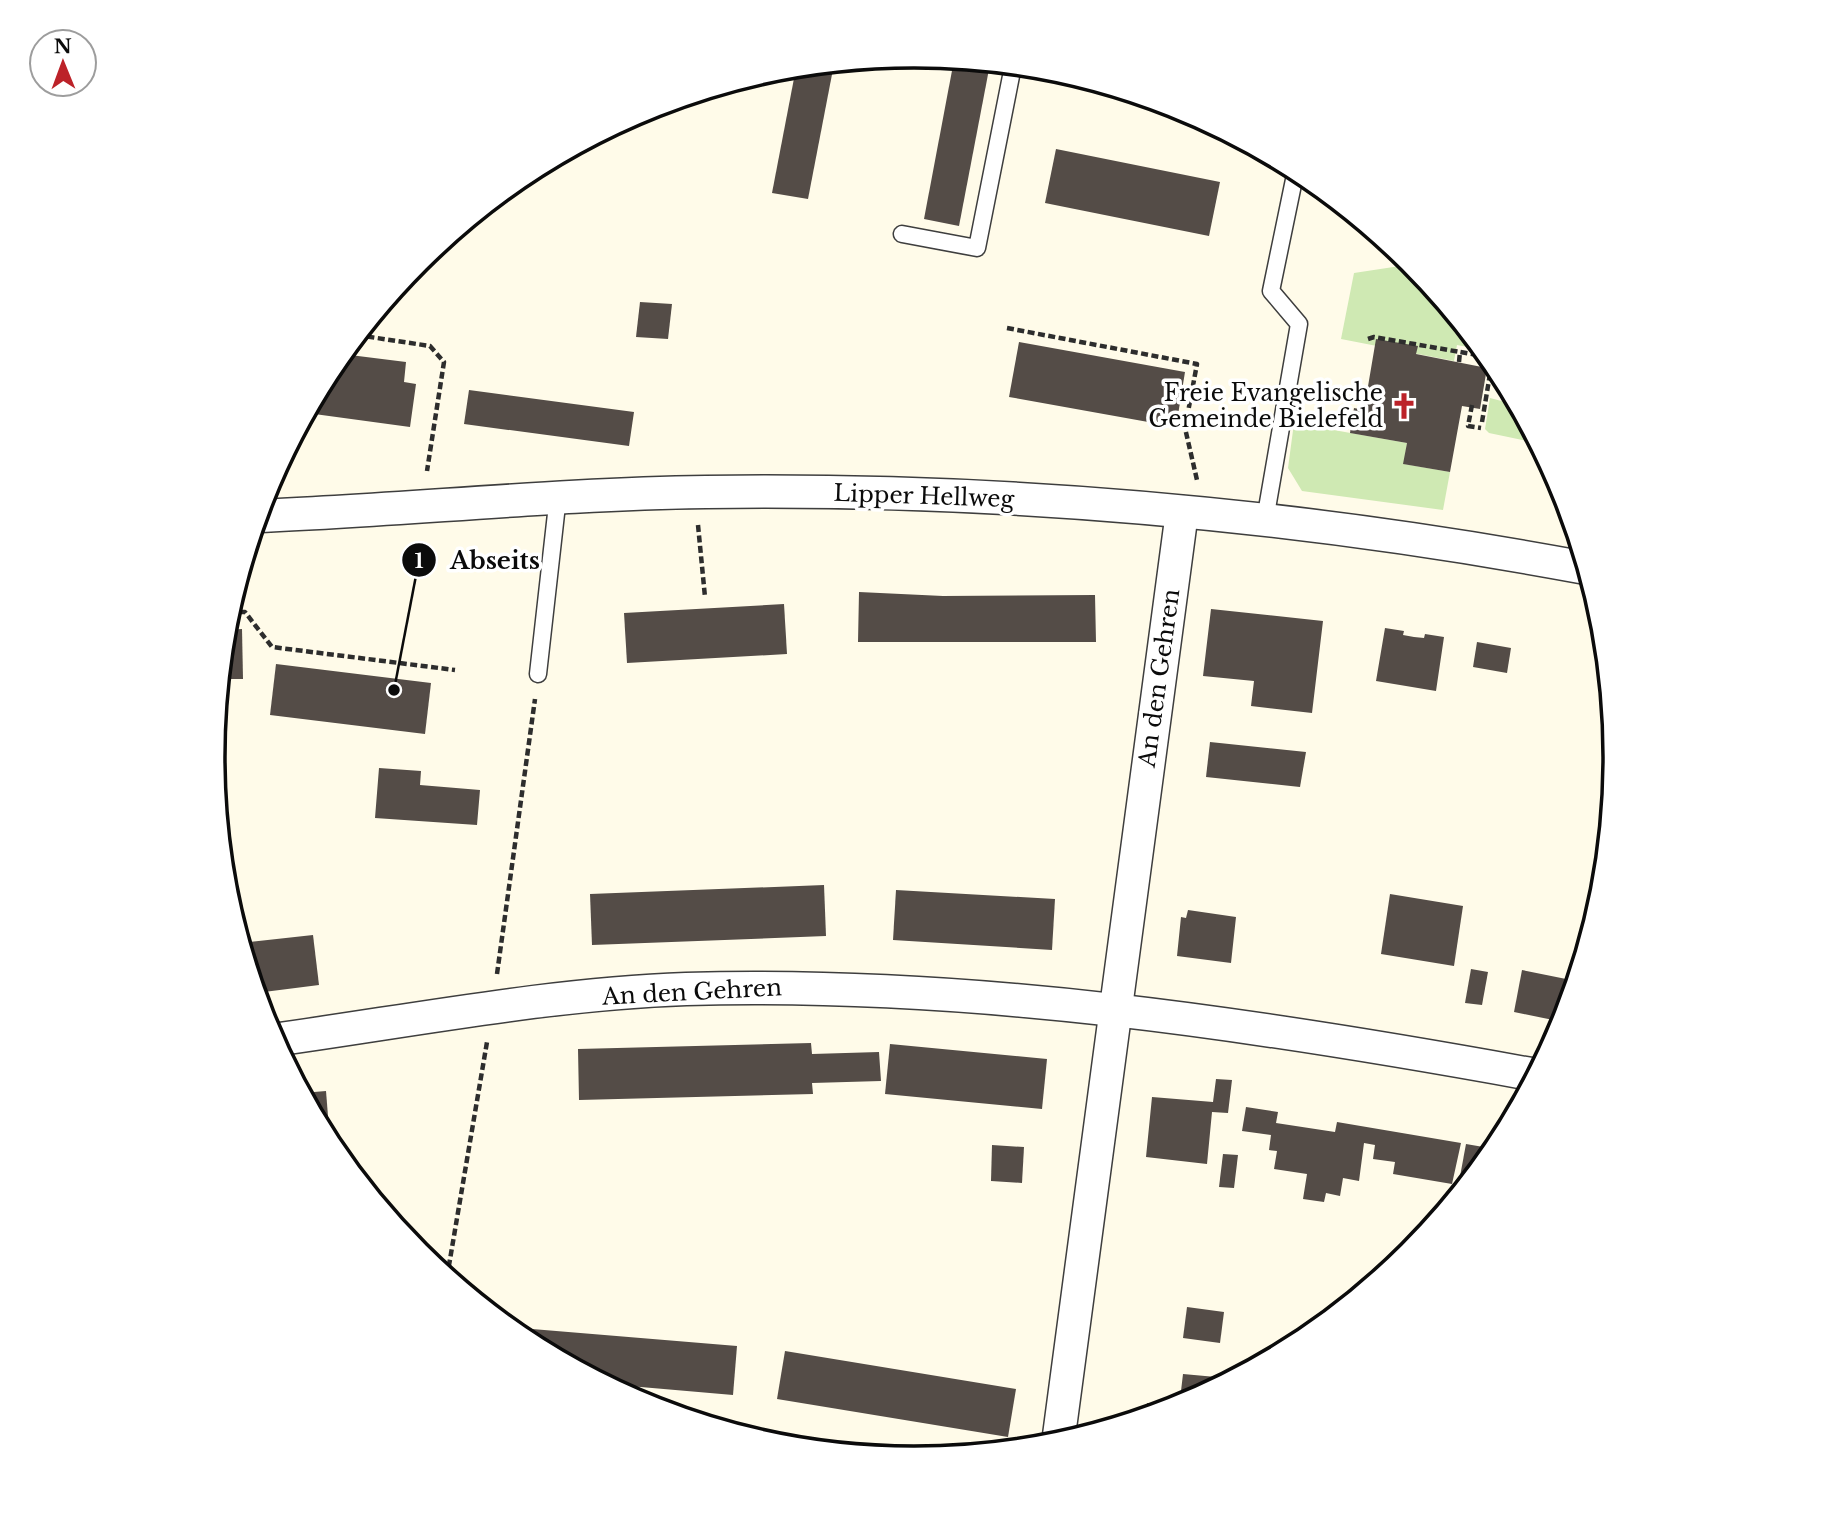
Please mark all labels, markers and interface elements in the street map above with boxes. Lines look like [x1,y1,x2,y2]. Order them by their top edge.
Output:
north arrow [28,28,98,98]
text: N [54,35,72,58]
place label: Freie Evangelische Gemeinde Bielefeld [1148,379,1383,433]
church icon: Freie Evangelische Gemeinde Bielefeld [1389,391,1419,421]
street label: Lipper Hellweg [833,479,1015,513]
callout: Abseits [402,538,554,583]
text: Abseits [449,546,540,575]
text: 1 [414,548,424,574]
street label: An den Gehren [1132,587,1185,770]
street label: An den Gehren [600,973,783,1011]

